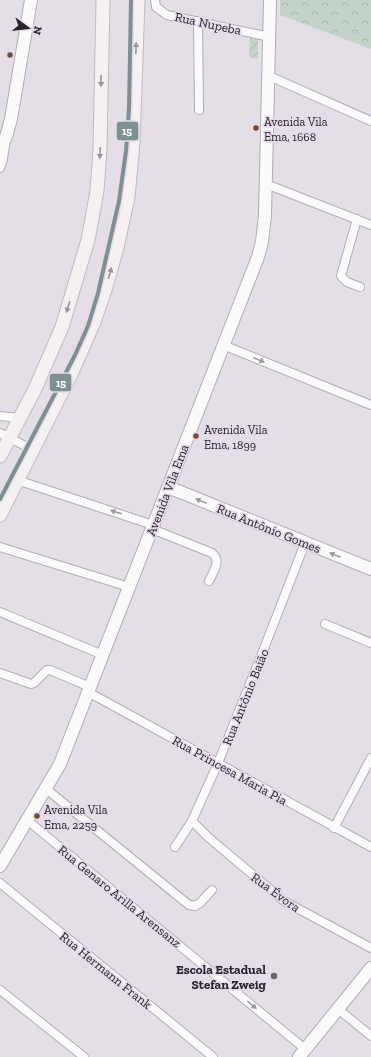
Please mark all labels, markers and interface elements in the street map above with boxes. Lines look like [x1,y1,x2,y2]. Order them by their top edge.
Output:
north arrow [8,8,48,48]
street label: Rua Nupeba [173,9,243,38]
text: N [30,25,45,37]
one-way arrow [133,42,140,54]
unlabelled marker [5,50,15,60]
one-way arrow [98,75,104,88]
place label: Avenida Vila Ema, 1668 [264,115,328,144]
line badge: 15 [116,121,139,141]
marker: Avenida Vila Ema, 1668 [251,123,261,133]
text: 15 [122,125,132,138]
one-way arrow [96,147,103,159]
one-way arrow [107,267,113,279]
one-way arrow [65,302,71,314]
one-way arrow [254,357,266,363]
line badge: 15 [49,373,72,392]
text: 15 [56,377,66,390]
place label: Avenida Vila Ema, 1899 [204,423,268,452]
marker: Avenida Vila Ema, 1899 [191,431,201,441]
street label: Avenida Vila Ema [143,442,192,538]
one-way arrow [195,497,207,503]
street label: Rua Antônio Gomes [215,501,323,556]
one-way arrow [110,509,122,515]
one-way arrow [328,551,340,557]
street label: Rua Antônio Baião [219,646,272,748]
street label: Rua Princesa Maria Pia [170,733,290,809]
place label: Avenida Vila Ema, 2259 [44,803,108,832]
marker: Avenida Vila Ema, 2259 [32,811,42,821]
street label: Rua Genaro Arilla Arensanz [55,842,184,951]
street label: Rua Évora [248,870,304,916]
street label: Rua Hermann Frank [57,929,155,1012]
place label: Escola Estadual Stefan Zweig [176,962,267,992]
marker: Escola Estadual Stefan Zweig [269,971,279,981]
one-way arrow [246,1000,257,1009]

